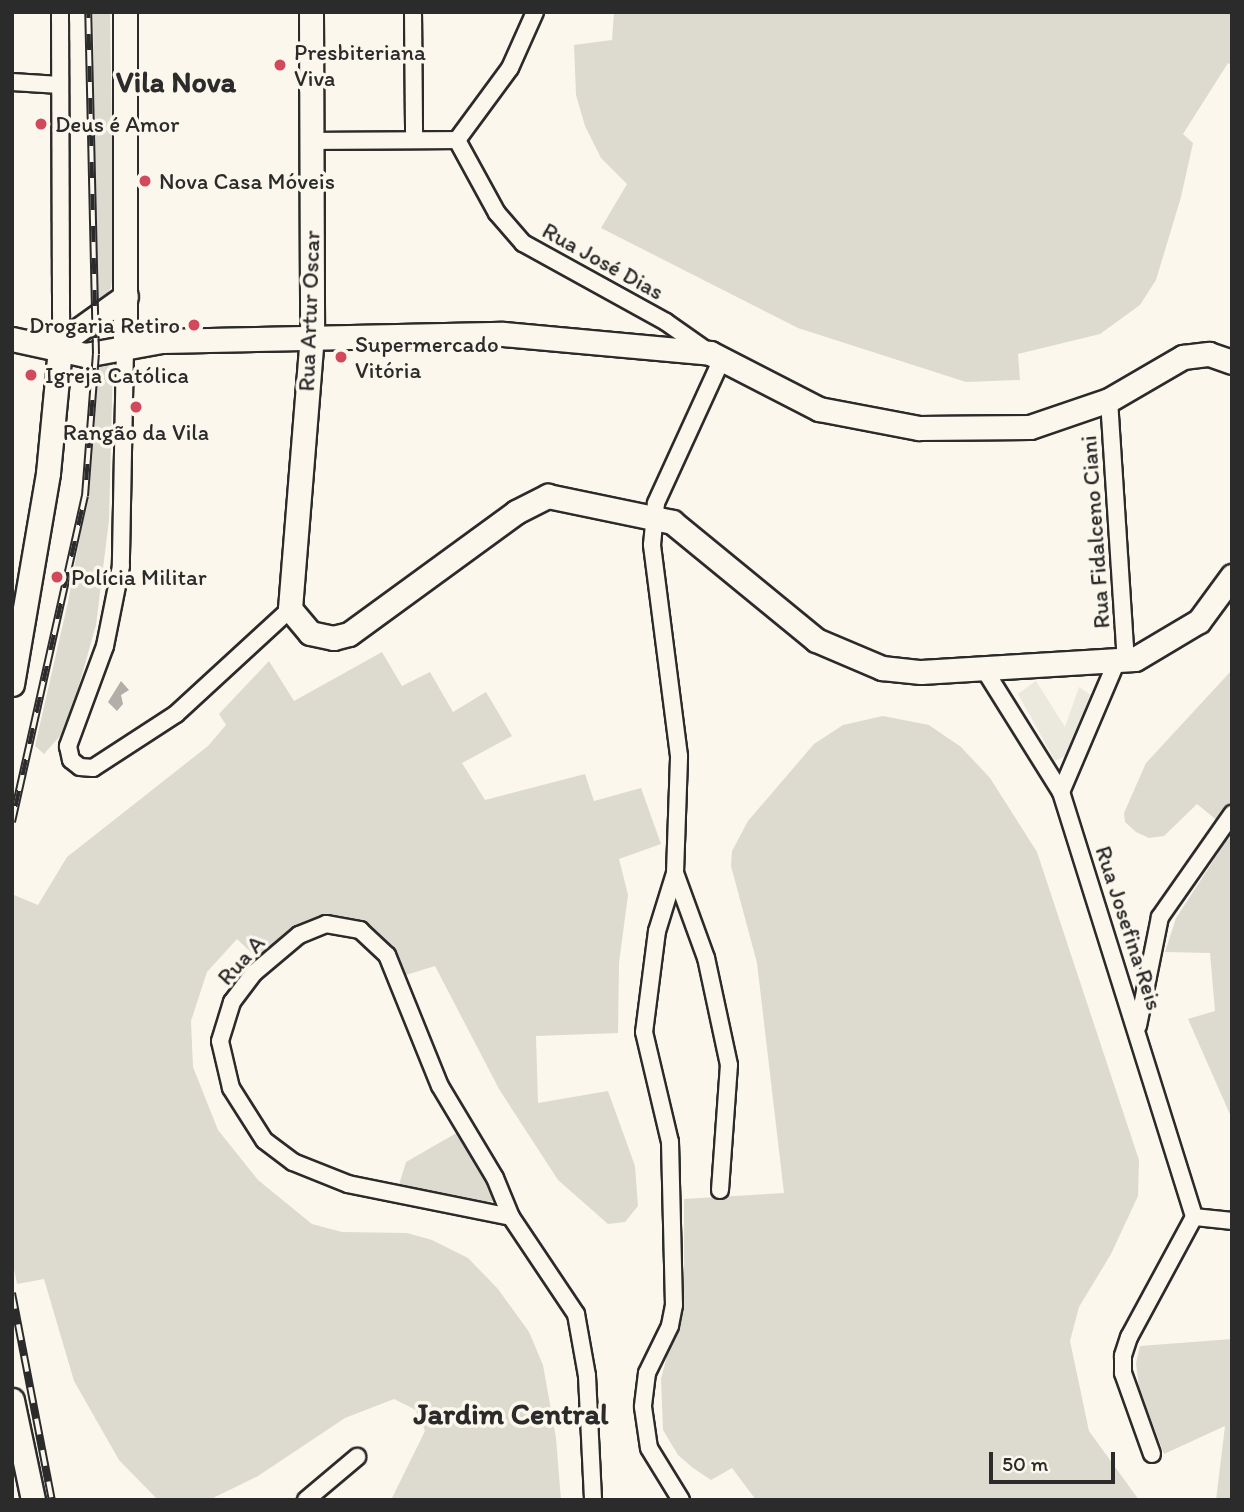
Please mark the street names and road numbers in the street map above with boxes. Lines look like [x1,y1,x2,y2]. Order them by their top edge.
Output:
street label: Rua José Dias [537,216,669,306]
street label: Rua Artur Oscar [292,230,326,392]
street label: Rua Fidalceno Ciani [1074,434,1116,630]
street label: Rua Josefina Reis [1089,842,1169,1014]
street label: Rua A [211,929,271,991]

